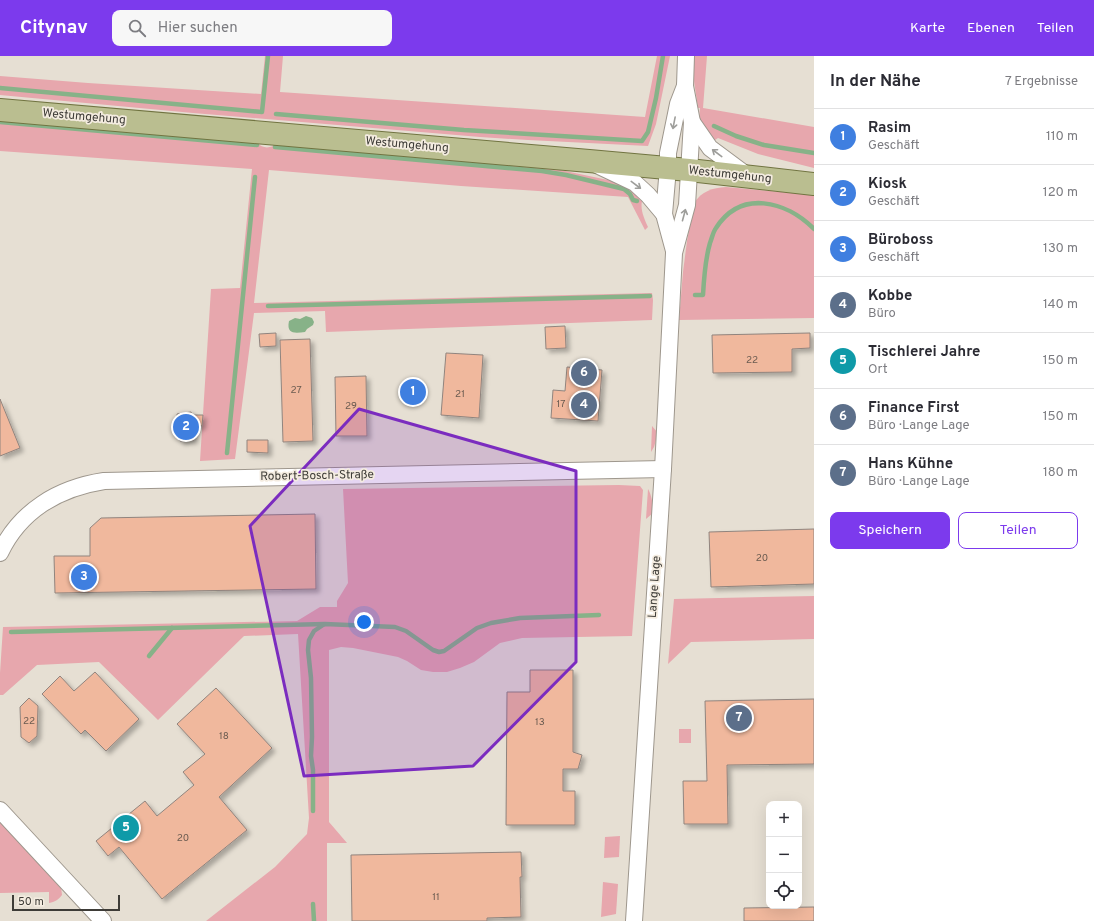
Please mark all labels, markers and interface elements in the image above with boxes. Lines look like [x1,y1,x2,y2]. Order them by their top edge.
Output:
search box [112,10,392,46]
text: Citynav [20,16,88,40]
icon: search [126,17,148,39]
text: Hier suchen [158,19,238,38]
text: Karte [910,20,945,37]
text: Ebenen [967,20,1015,37]
text: Teilen [1037,20,1074,37]
text: In der Nähe [830,71,921,93]
text: 7 Ergebnisse [1005,74,1078,90]
street label: Westumgehung [42,105,126,129]
one-way arrow [670,117,678,130]
text: Rasim [868,119,911,138]
text: 1 [840,129,846,145]
text: 110 m [1046,129,1078,145]
street label: Westumgehung [365,133,449,157]
text: Geschäft [868,138,920,154]
one-way arrow [712,149,723,158]
street label: Westumgehung [688,163,772,187]
text: Kiosk [868,175,907,194]
one-way arrow [630,181,641,189]
text: 2 [839,185,847,201]
text: 120 m [1043,185,1078,201]
text: Geschäft [868,194,920,210]
one-way arrow [681,209,688,222]
text: Büroboss [868,231,933,250]
text: 3 [839,241,847,257]
text: 130 m [1043,241,1078,257]
text: Geschäft [868,250,920,266]
text: Kobbe [868,287,912,306]
text: 4 [839,297,847,313]
text: 140 m [1043,297,1078,313]
text: Büro [868,306,896,322]
text: Tischlerei Jahre [868,343,980,362]
text: 5 [839,353,847,369]
text: 150 m [1043,353,1078,369]
house number: 22 [746,354,758,367]
pin: 6 [571,358,597,388]
text: Ort [868,362,888,378]
pin: 1 [400,377,426,407]
house number: 27 [290,384,302,397]
house number: 21 [455,388,465,401]
pin: 4 [571,390,597,420]
house number: 17 [557,398,565,411]
text: Finance First [868,399,959,418]
house number: 29 [345,400,357,413]
text: 6 [839,409,847,425]
text: 150 m [1043,409,1078,425]
pin: 2 [173,412,199,442]
text: Büro · Lange Lage [868,418,970,434]
text: Hans Kühne [868,455,953,474]
text: 7 [840,465,846,481]
text: 180 m [1043,465,1078,481]
street label: Robert-Bosch-Straße [260,467,374,485]
text: Büro · Lange Lage [868,474,970,490]
button: Speichern [830,512,950,549]
button: Teilen [958,512,1078,549]
house number: 20 [756,552,768,565]
street label: Lange Lage [645,555,665,619]
pin: 3 [71,562,97,592]
your location [354,612,374,632]
pin: 7 [726,703,752,733]
house number: 22 [23,715,35,728]
house number: 13 [535,716,545,729]
house number: 18 [219,730,229,743]
map controls [766,801,802,909]
button: + [766,801,802,837]
pin: 5 [113,813,139,843]
house number: 20 [177,832,189,845]
button: − [766,837,802,873]
button: locate [766,873,802,909]
house number: 11 [432,891,440,904]
scale bar [12,893,120,912]
text: 50 m [18,895,44,909]

